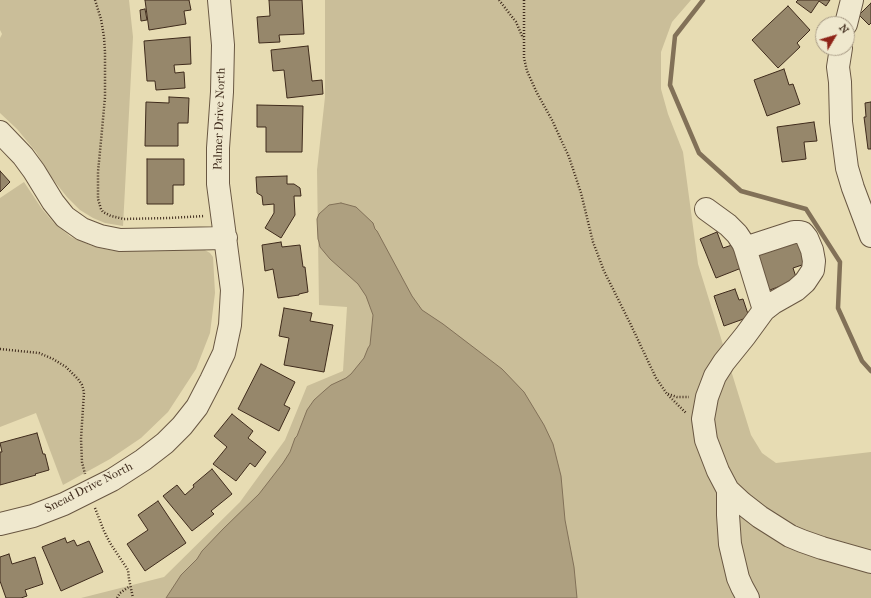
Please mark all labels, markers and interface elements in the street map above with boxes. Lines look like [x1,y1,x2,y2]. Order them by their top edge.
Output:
north arrow [815,16,855,56]
text: N [836,22,852,36]
street label: Palmer Drive North [211,68,229,170]
street label: Snead Drive North [43,460,135,516]

